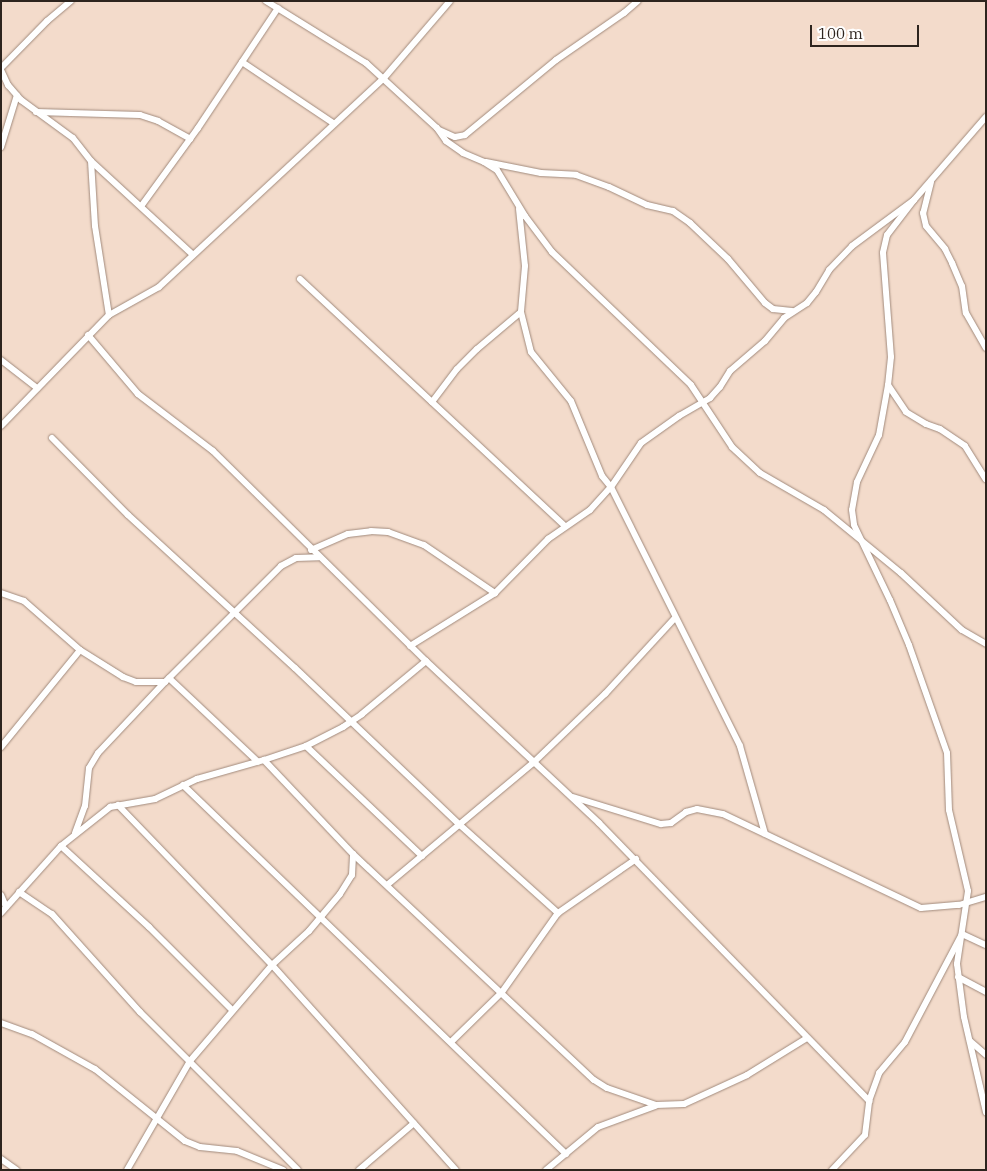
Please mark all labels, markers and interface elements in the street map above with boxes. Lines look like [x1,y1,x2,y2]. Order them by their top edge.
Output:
scale bar [812,15,921,47]
text: 100 m [818,24,863,43]

